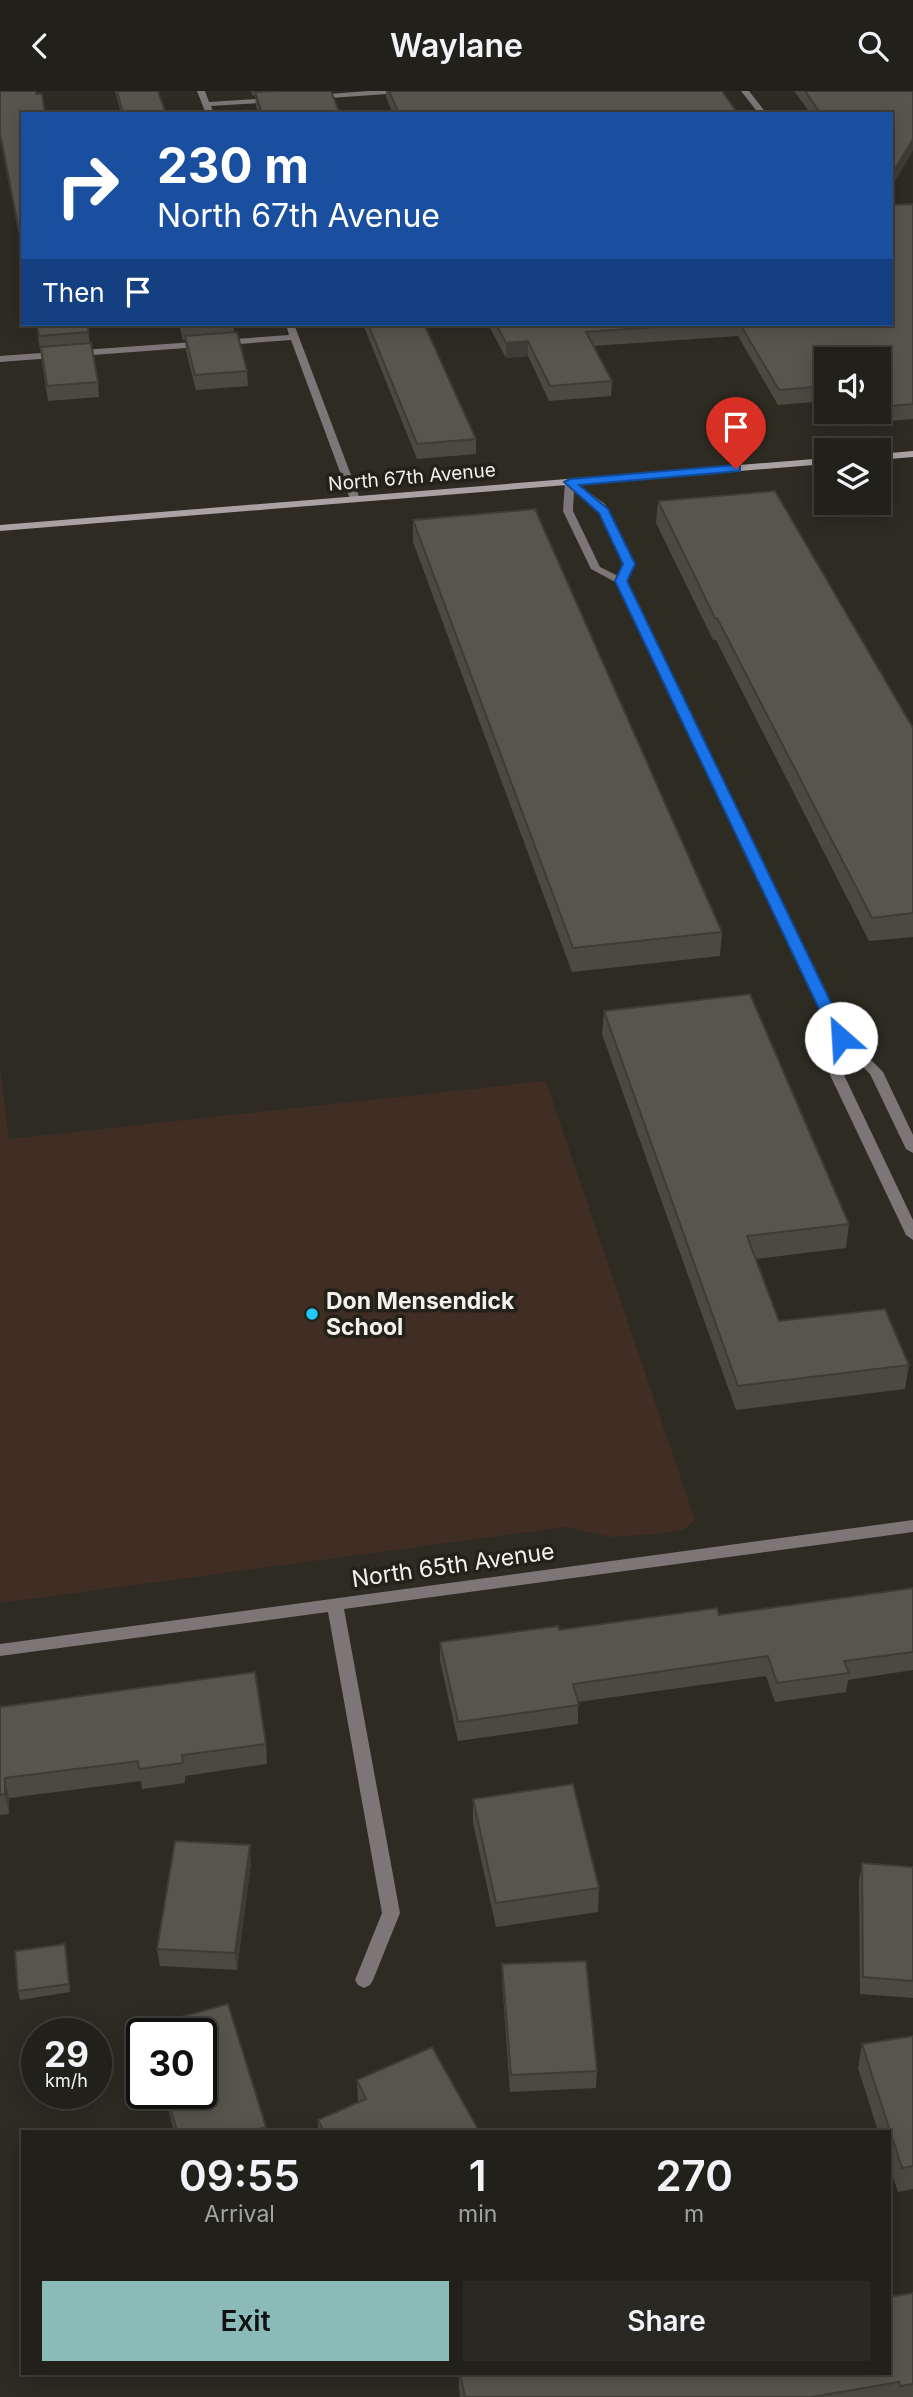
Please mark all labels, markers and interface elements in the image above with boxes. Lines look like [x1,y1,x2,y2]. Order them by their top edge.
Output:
text: Waylane [390,26,523,65]
icon: back [21,27,59,65]
icon: search [854,27,892,65]
text: 230 m [157,136,309,195]
icon: right [42,140,133,231]
text: North 67th Avenue [157,196,440,235]
icon: arrive [119,273,157,311]
text: Then [42,277,105,308]
map controls [814,347,891,515]
button: sound [814,347,891,424]
pin [706,397,766,469]
icon: arrive [717,408,755,446]
button: layers [814,438,891,515]
street label: North 67th Avenue [327,458,497,496]
position arrow [804,1001,878,1075]
place label: Don Mensendick School [326,1287,515,1341]
marker: Don Mensendick School [304,1306,320,1322]
street label: North 65th Avenue [350,1537,556,1593]
speed limit sign: 30 [126,2018,217,2109]
text: 29 [44,2033,89,2075]
text: km/h [45,2070,88,2091]
text: 09:55 [179,2150,300,2201]
text: 1 [469,2150,487,2201]
text: 270 [655,2150,733,2201]
text: Arrival [204,2200,275,2228]
text: min [458,2200,497,2228]
text: m [684,2200,704,2228]
button: Exit [42,2281,449,2361]
button: Share [463,2281,870,2361]

